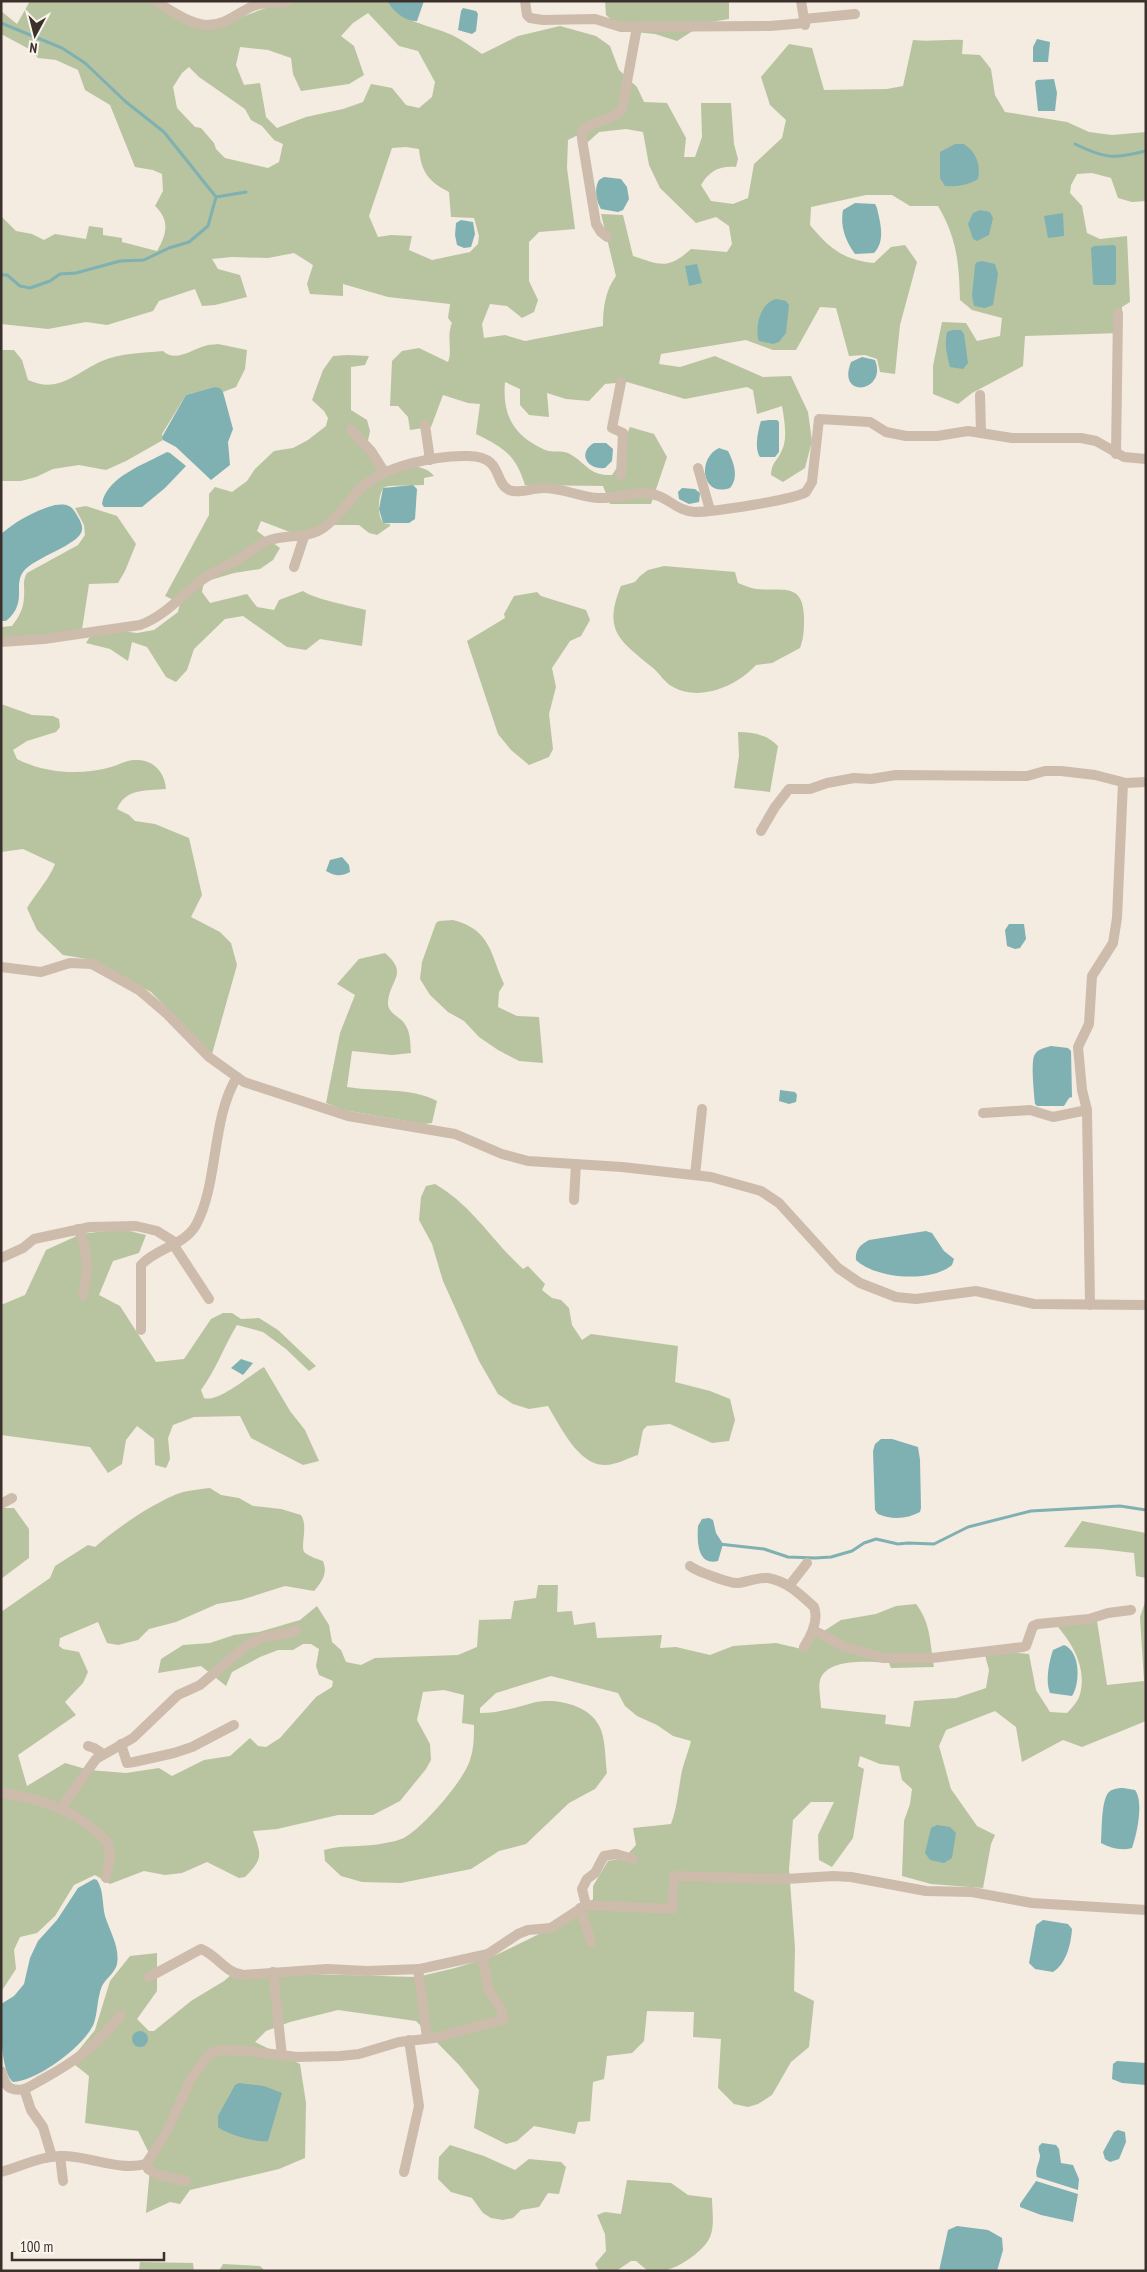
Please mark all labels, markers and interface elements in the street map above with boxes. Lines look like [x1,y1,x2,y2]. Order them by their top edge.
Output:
north arrow [10,10,60,60]
text: N [29,39,38,57]
scale bar [12,2230,165,2262]
text: 100 m [20,2237,53,2256]

